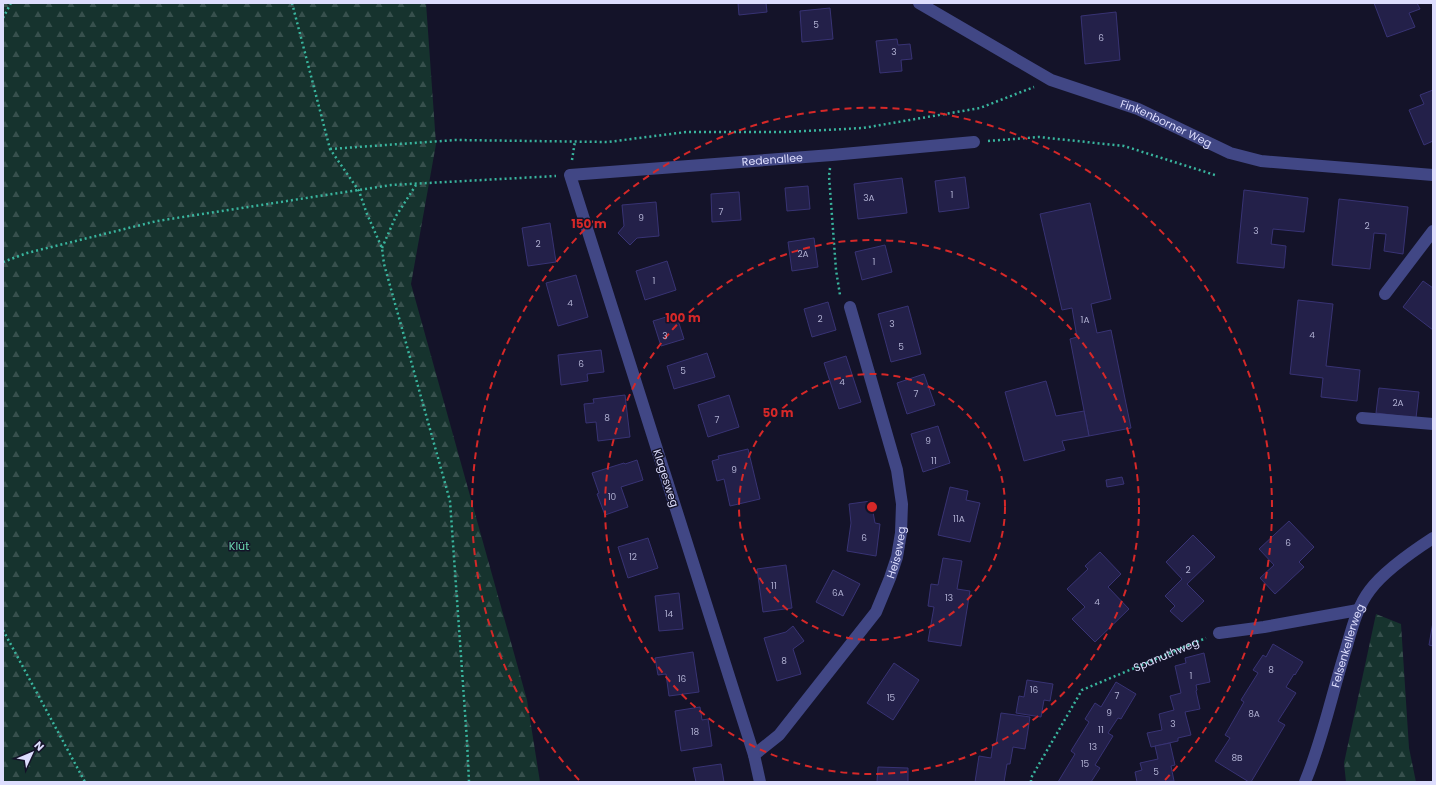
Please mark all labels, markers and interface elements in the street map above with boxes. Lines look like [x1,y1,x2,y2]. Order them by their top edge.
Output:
house number: 5 [813,19,819,31]
house number: 6 [1098,32,1104,44]
house number: 3 [891,46,897,58]
street label: Finkenborner Weg [1118,96,1215,151]
street label: Redenallee [741,149,804,170]
house number: 1 [951,189,954,201]
house number: 3A [863,192,875,204]
house number: 7 [719,206,724,218]
house number: 9 [638,212,644,224]
text: 150 m [571,215,607,232]
house number: 2 [1364,220,1370,232]
house number: 3 [1253,225,1259,237]
house number: 2 [535,238,541,250]
house number: 2A [797,248,809,260]
house number: 1 [873,256,876,268]
house number: 1 [653,275,656,287]
house number: 4 [567,297,573,309]
text: 100 m [665,309,701,326]
house number: 2 [817,313,823,325]
house number: 1A [1081,314,1089,326]
house number: 3 [889,318,895,330]
house number: 4 [1309,329,1315,341]
house number: 3 [662,330,668,342]
house number: 5 [898,341,904,353]
house number: 6 [578,358,584,370]
house number: 5 [680,365,686,377]
house number: 4 [839,376,845,388]
house number: 7 [914,388,919,400]
house number: 2A [1392,397,1404,409]
text: 50 m [763,404,794,421]
house number: 8 [604,412,610,424]
house number: 7 [715,414,720,426]
house number: 9 [925,435,931,447]
street label: Klagesweg [649,447,683,509]
house number: 11 [931,455,937,467]
house number: 9 [731,464,737,476]
house number: 10 [608,491,617,503]
centre of rings [865,500,879,514]
house number: 11A [953,513,965,525]
street label: Heiseweg [882,526,909,580]
house number: 6 [861,532,867,544]
house number: 6 [1285,537,1291,549]
park label: Klüt [229,538,249,554]
house number: 12 [629,551,637,563]
house number: 2 [1185,564,1191,576]
house number: 11 [771,580,777,592]
house number: 6A [832,587,844,599]
house number: 13 [945,592,953,604]
house number: 4 [1094,596,1100,608]
street label: Felsenkellerweg [1327,601,1368,689]
house number: 14 [665,608,674,620]
street label: Spanuthweg [1131,634,1201,676]
house number: 8 [781,655,787,667]
house number: 8 [1268,664,1274,676]
house number: 1 [1190,670,1193,682]
house number: 16 [678,673,687,685]
house number: 16 [1030,684,1039,696]
house number: 7 [1115,690,1120,702]
house number: 15 [887,692,896,704]
house number: 9 [1106,707,1112,719]
house number: 8A [1248,708,1260,720]
house number: 3 [1170,718,1176,730]
house number: 11 [1098,724,1104,736]
house number: 18 [691,726,700,738]
north arrow [12,733,52,773]
text: N [31,738,48,755]
house number: 13 [1089,741,1097,753]
house number: 8B [1231,752,1243,764]
house number: 15 [1081,758,1090,770]
house number: 5 [1153,766,1159,778]

